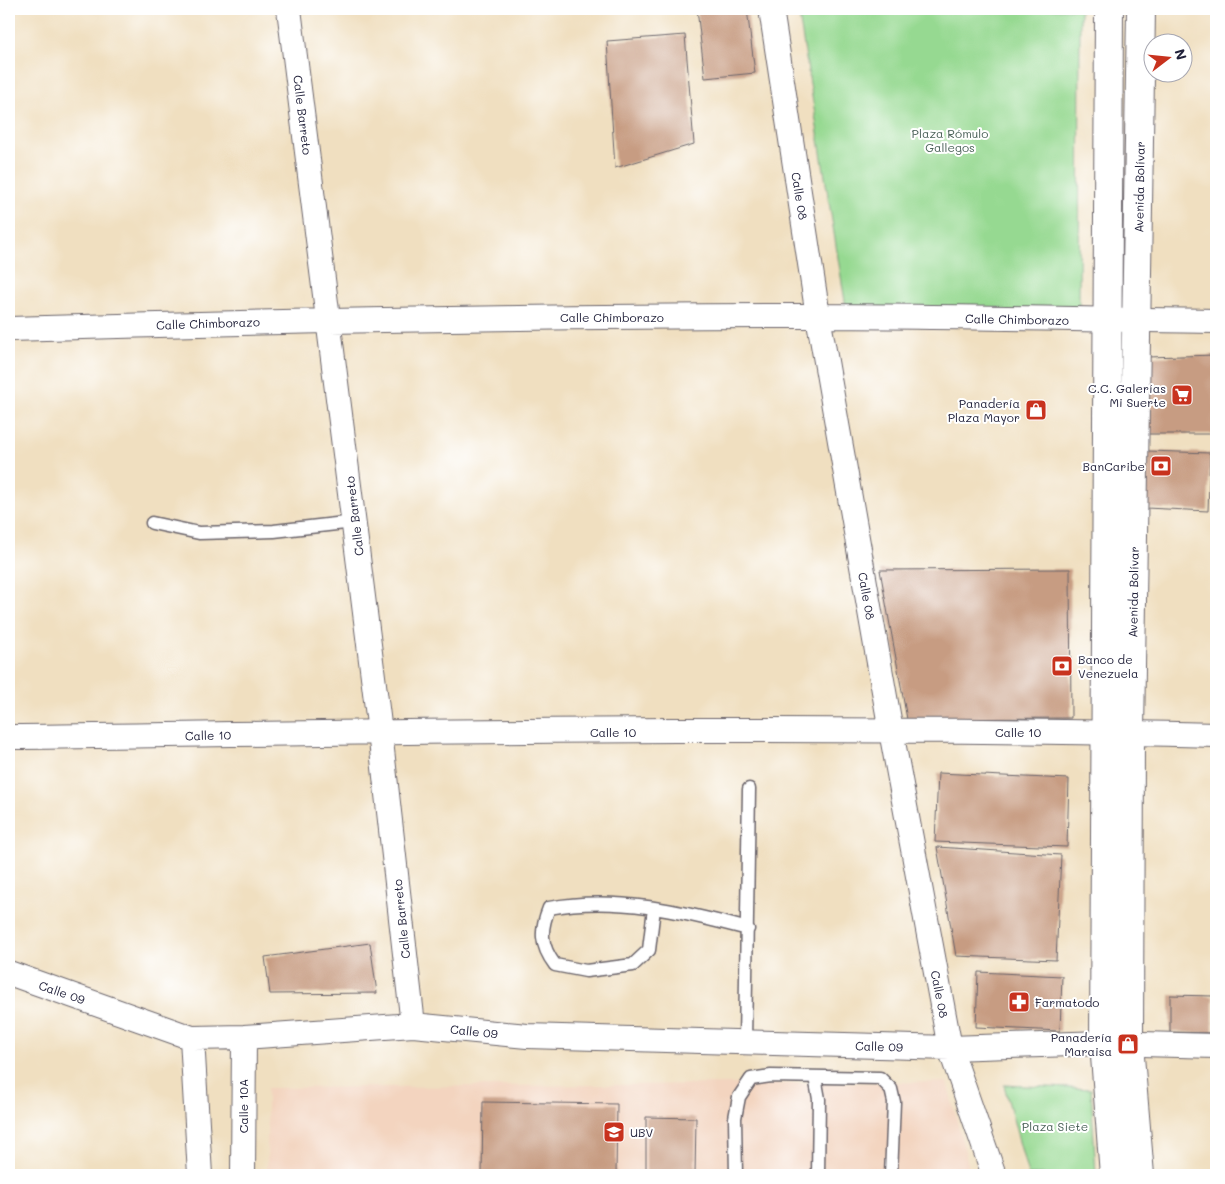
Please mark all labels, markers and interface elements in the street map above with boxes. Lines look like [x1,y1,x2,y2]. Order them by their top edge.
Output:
north arrow [1142,32,1192,82]
text: N [1170,47,1192,62]
street label: Calle Barreto [290,74,316,156]
park label: Plaza Rómulo Gallegos [912,125,988,155]
street label: Avenida Bolívar [1130,141,1148,233]
street label: Calle 08 [788,171,812,221]
street label: Calle Chimborazo [560,309,664,325]
street label: Calle Chimborazo [965,310,1069,328]
street label: Calle Chimborazo [156,313,260,333]
place label: C.C. Galerías Mi Suerte [1088,380,1166,410]
supermarket icon: C.C. Galerías Mi Suerte [1170,383,1194,407]
place label: Panadería Plaza Mayor [948,395,1020,425]
shop icon: Panadería Plaza Mayor [1024,398,1048,422]
bank icon: BanCaribe [1149,454,1173,478]
place label: BanCaribe [1083,458,1145,474]
street label: Calle Barreto [341,475,367,557]
street label: Avenida Bolívar [1124,546,1142,638]
street label: Calle 08 [855,571,879,621]
place label: Banco de Venezuela [1078,651,1138,681]
bank icon: Banco de Venezuela [1050,654,1074,678]
street label: Calle 10 [590,724,637,740]
street label: Calle 10 [995,724,1042,740]
street label: Calle 10 [185,727,232,743]
street label: Calle Barreto [389,878,413,960]
street label: Calle 08 [928,969,952,1019]
street label: Calle 09 [37,977,87,1007]
pharmacy icon: Farmatodo [1007,990,1031,1014]
place label: Farmatodo [1035,994,1099,1010]
street label: Calle 09 [449,1021,499,1041]
place label: Panadería Maraisa [1051,1029,1112,1059]
shop icon: Panadería Maraisa [1116,1032,1140,1056]
street label: Calle 09 [855,1037,903,1055]
street label: Calle 10A [235,1079,251,1133]
park label: Plaza Siete [1022,1118,1088,1134]
school or university icon: UBV [602,1120,626,1144]
place label: UBV [630,1124,653,1140]

